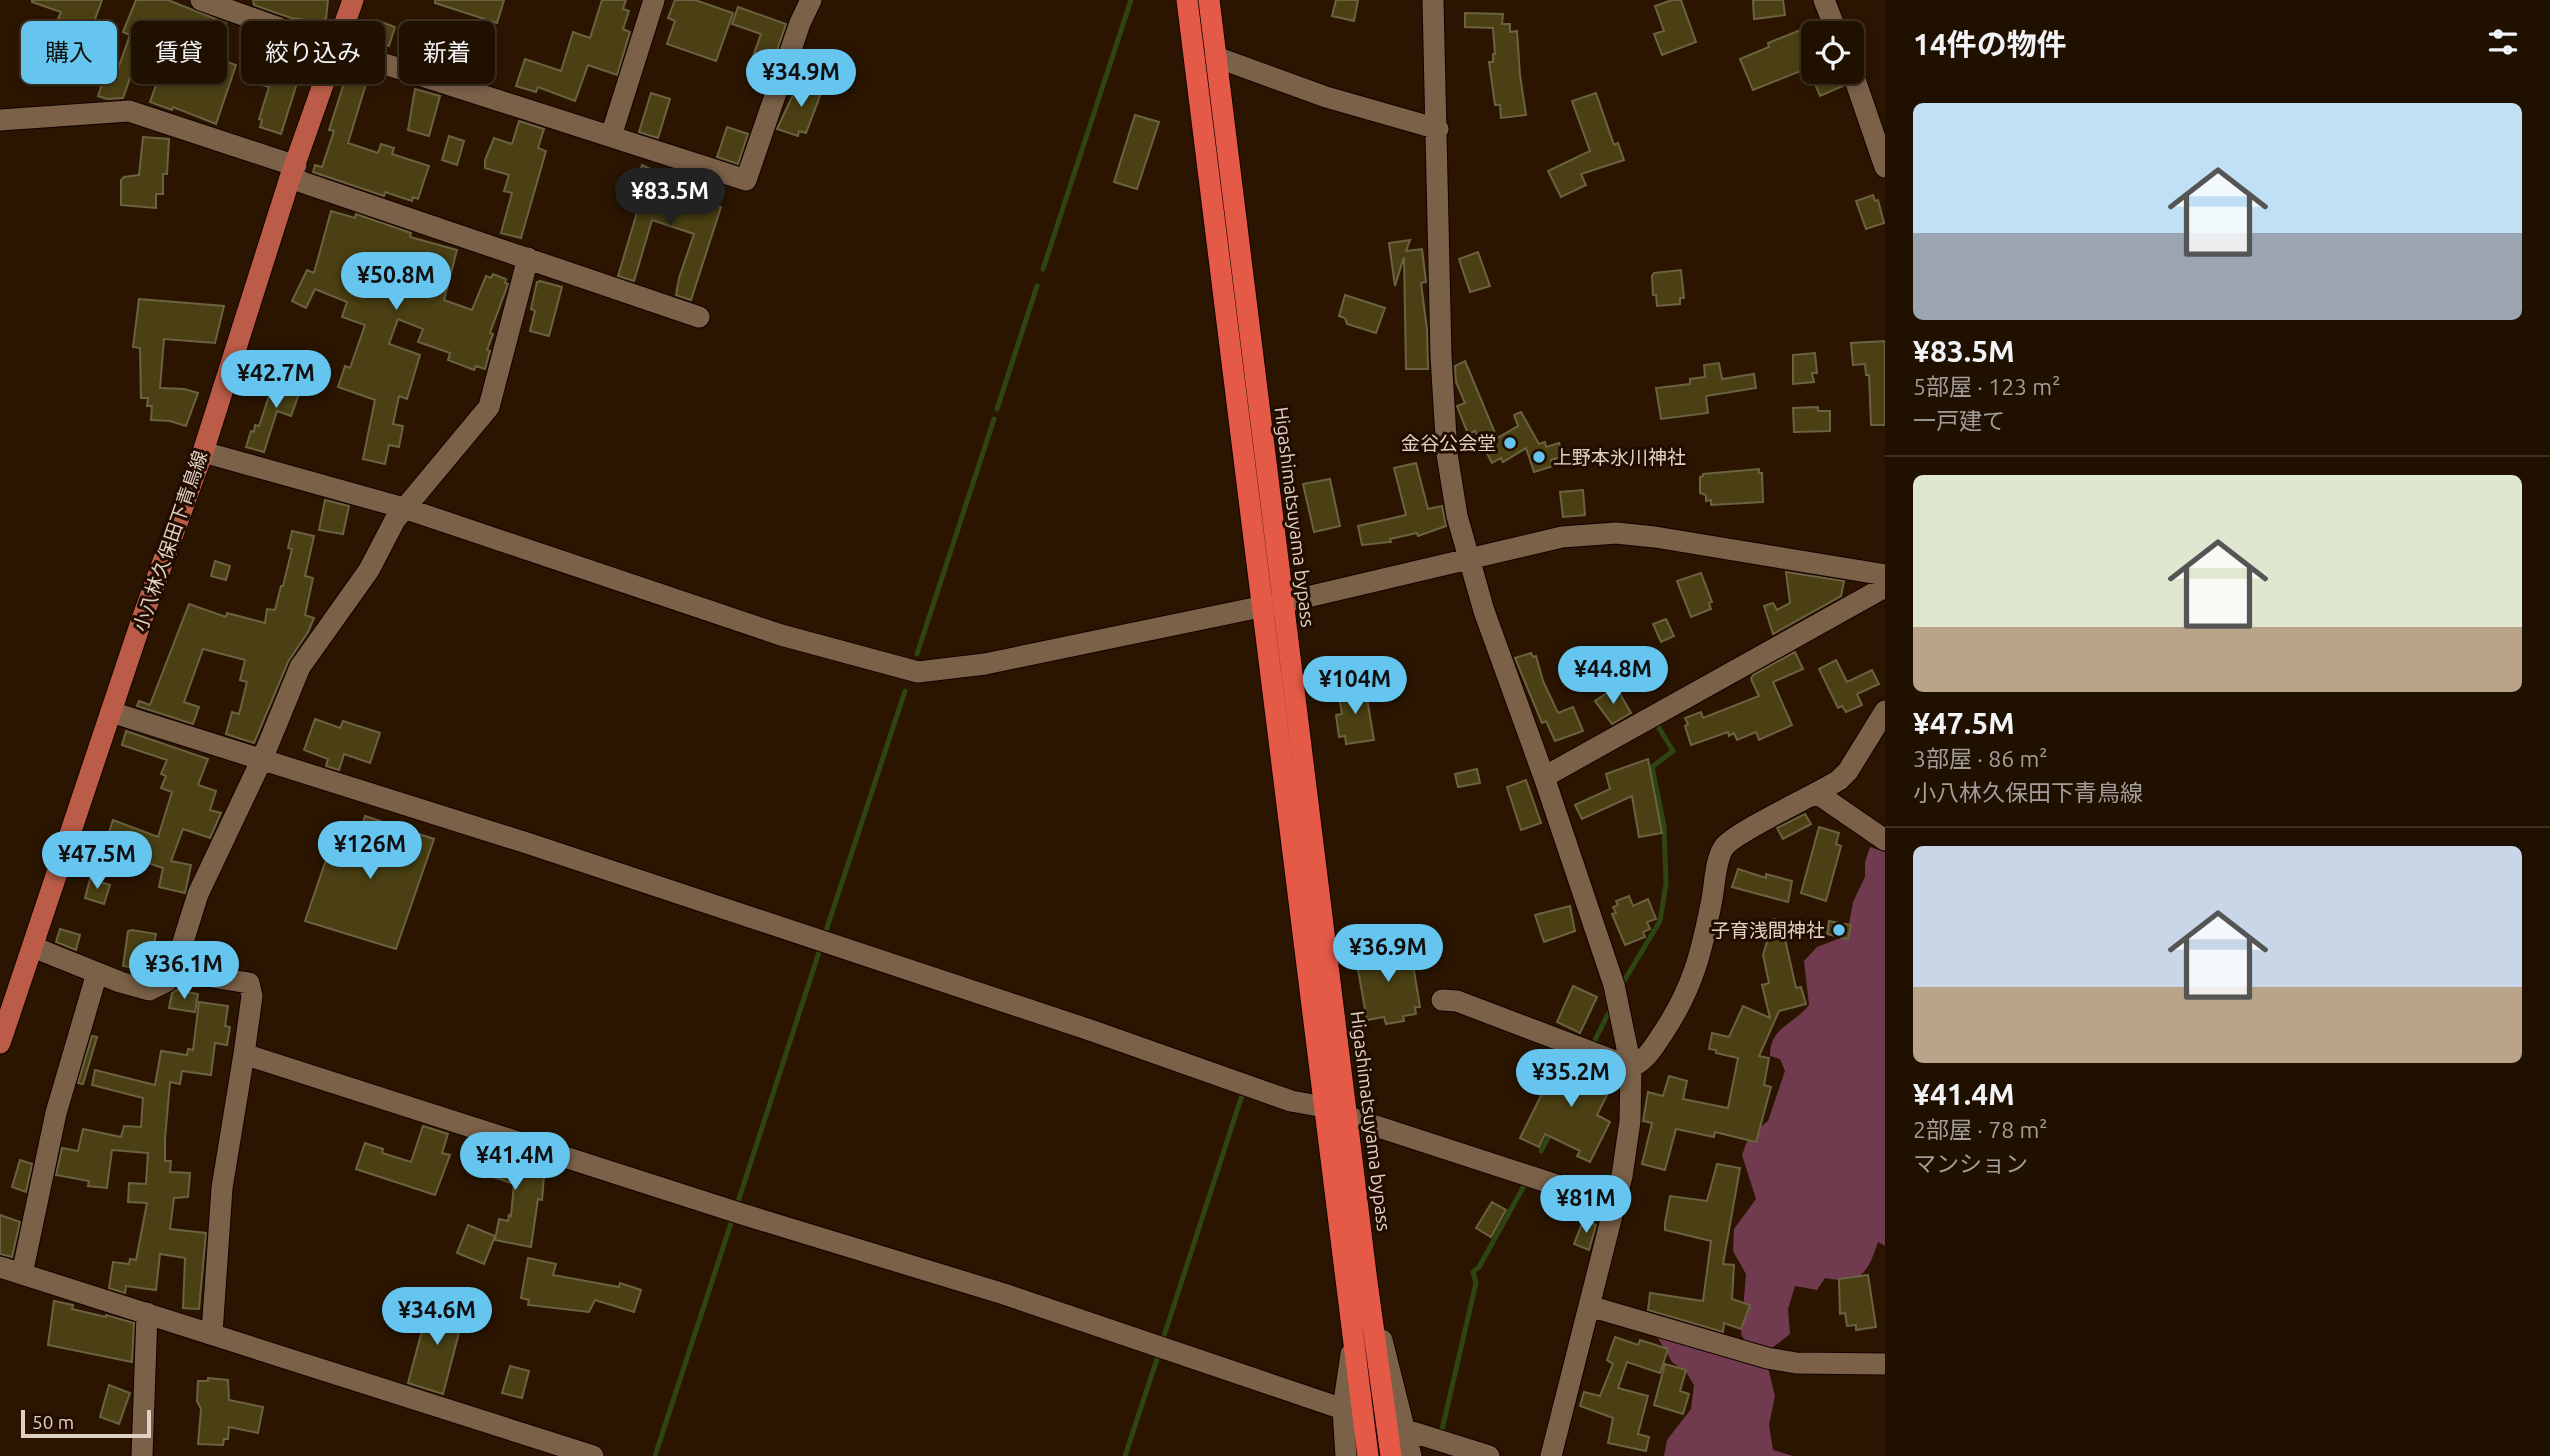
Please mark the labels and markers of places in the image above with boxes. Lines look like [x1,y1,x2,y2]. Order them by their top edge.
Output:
pin: ¥34.9M [744,50,858,109]
pin: ¥83.5M [613,168,727,228]
pin: ¥50.8M [339,252,453,312]
pin: ¥42.7M [219,350,333,410]
place label: 金谷公会堂 [1401,432,1496,454]
marker: 金谷公会堂 [1502,435,1518,451]
place label: 上野本氷川神社 [1553,446,1686,468]
marker: 上野本氷川神社 [1531,449,1547,465]
pin: ¥44.8M [1556,646,1670,706]
pin: ¥104M [1306,656,1404,716]
pin: ¥126M [321,822,419,881]
pin: ¥47.5M [40,832,154,891]
place label: 子育浅間神社 [1711,919,1825,941]
marker: 子育浅間神社 [1831,922,1847,938]
pin: ¥36.9M [1331,925,1445,984]
pin: ¥36.1M [127,942,241,1001]
pin: ¥35.2M [1514,1050,1628,1109]
pin: ¥41.4M [458,1132,572,1192]
pin: ¥81M [1545,1176,1627,1235]
pin: ¥34.6M [380,1288,494,1347]

